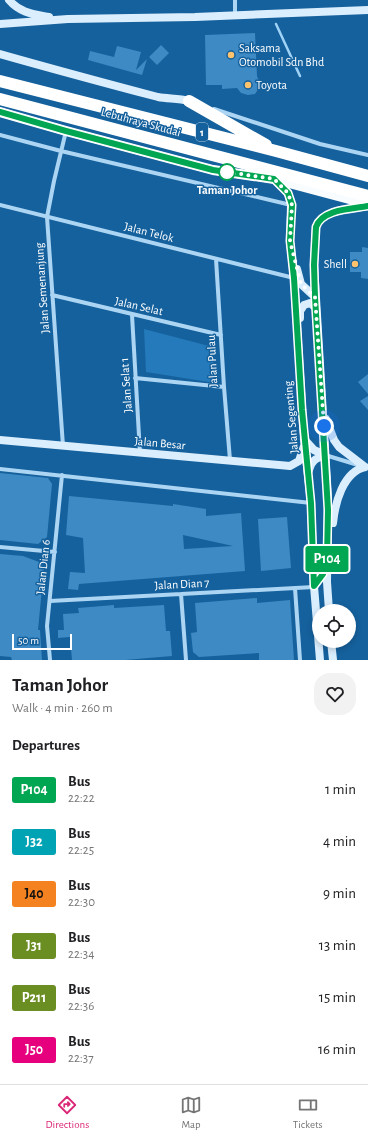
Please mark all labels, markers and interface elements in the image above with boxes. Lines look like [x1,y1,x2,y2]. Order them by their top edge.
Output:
place label: Saksama Otomobil Sdn Bhd [239,42,324,68]
marker: Saksama Otomobil Sdn Bhd [226,50,236,60]
place label: Toyota [256,79,287,92]
marker: Toyota [243,80,253,90]
street label: Lebuhraya Skudai [100,106,182,139]
road number: 1 [196,123,208,141]
marker: Taman Johor [218,163,236,181]
place label: Taman Johor [197,184,258,196]
street label: Jalan Telok [123,220,175,244]
street label: Jalan Semenanjung [33,242,52,334]
place label: Shell [324,258,347,270]
marker: Shell [350,259,360,269]
street label: Jalan Selat [114,295,164,317]
street label: Jalan Pulau [205,335,219,387]
street label: Jalan Selat 1 [118,357,134,413]
street label: Jalan Segenting [282,380,300,454]
your location [314,416,334,436]
street label: Jalan Besar [134,435,186,451]
street label: Jalan Dian 6 [34,538,52,595]
line badge: P104 [299,546,355,572]
text: P104 [313,552,341,566]
street label: Jalan Dian 7 [154,577,210,591]
map controls [312,604,356,648]
button: locate [312,604,356,648]
scale bar [12,632,72,651]
text: 50 m [18,635,39,646]
button: heart [314,673,356,715]
text: Taman Johor [12,676,108,695]
text: Walk · 4 min · 260 m [12,702,113,715]
text: Departures [12,738,80,753]
text: Bus [68,774,90,789]
text: 1 min [325,782,356,797]
text: P104 [20,783,48,797]
text: 22:22 [68,792,95,805]
text: Bus [68,826,90,841]
text: 4 min [323,834,356,849]
text: J32 [25,835,43,849]
text: 22:25 [68,844,94,857]
text: Bus [68,878,90,893]
text: 9 min [323,886,356,901]
text: J40 [24,887,44,901]
text: 22:30 [68,896,95,909]
text: Bus [68,930,90,945]
text: 13 min [319,938,356,953]
text: J31 [26,939,42,953]
text: 22:34 [68,948,94,961]
text: Bus [68,982,90,997]
text: 15 min [319,990,356,1005]
text: P211 [22,991,46,1005]
text: 22:36 [68,1000,94,1013]
text: Bus [68,1034,90,1049]
text: 16 min [318,1042,356,1057]
text: J50 [25,1043,43,1057]
text: 22:37 [68,1052,94,1065]
tab: Directions [45,1094,89,1131]
tab: Map [180,1094,202,1131]
tab: Tickets [293,1094,323,1131]

